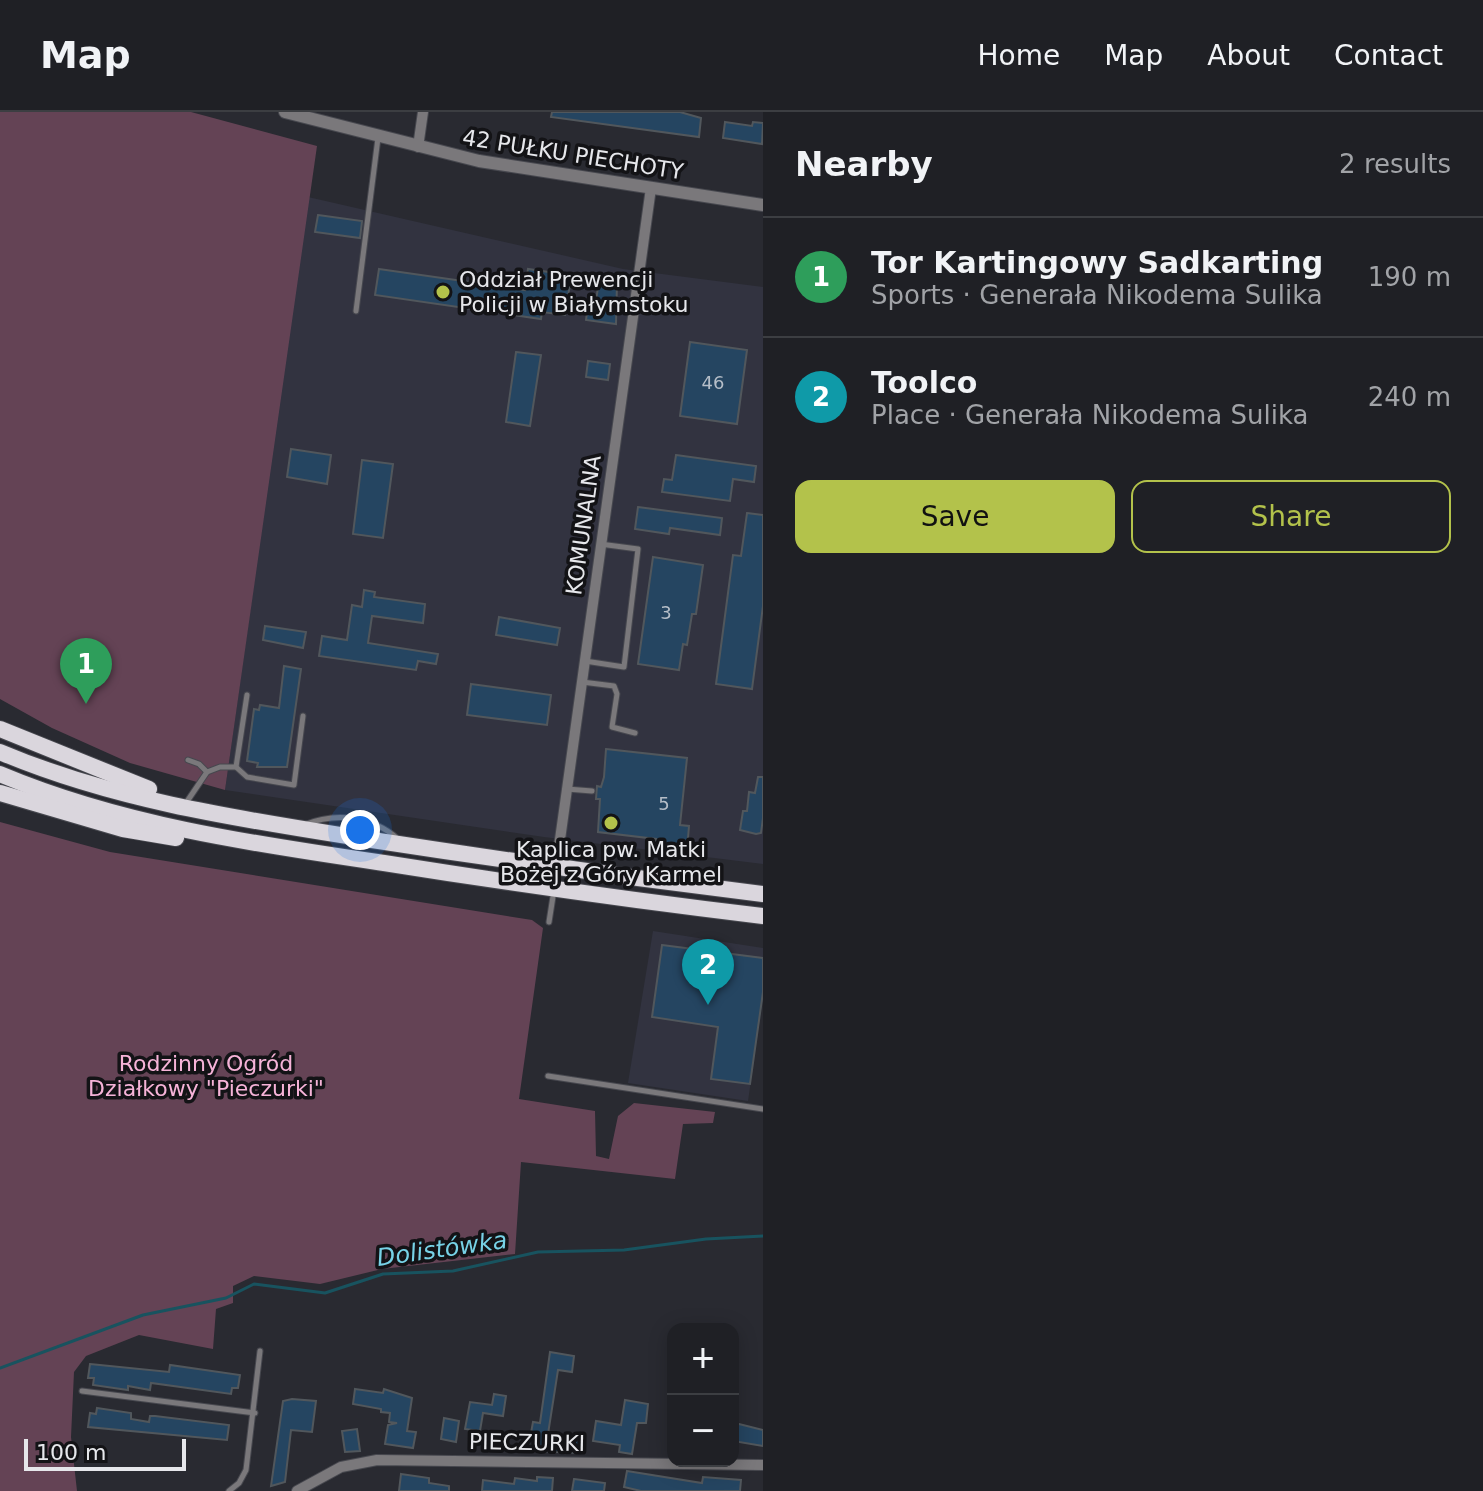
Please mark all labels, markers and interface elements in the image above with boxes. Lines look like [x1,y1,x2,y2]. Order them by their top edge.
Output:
text: Map [40,33,131,77]
text: Home [977,39,1060,72]
text: Map [1104,39,1163,72]
text: About [1207,39,1290,72]
text: Contact [1334,39,1443,72]
street label: 42 PUŁKU PIECHOTY [461,125,686,184]
text: Nearby [795,144,933,184]
text: 2 results [1339,149,1451,179]
text: Tor Kartingowy Sadkarting [871,245,1323,280]
text: 1 [812,262,830,292]
text: 190 m [1368,262,1451,292]
place label: Oddział Prewencji Policji w Białymstoku [459,267,688,317]
text: Sports · Generała Nikodema Sulika [871,280,1323,310]
marker: Oddział Prewencji Policji w Białymstoku [434,283,452,301]
text: Toolco [871,365,977,400]
house number: 46 [702,372,724,393]
text: 2 [812,382,830,412]
text: 240 m [1368,382,1451,412]
text: Place · Generała Nikodema Sulika [871,400,1308,430]
street label: KOMUNALNA [561,454,606,597]
button: Save [795,480,1115,553]
button: Share [1131,480,1451,553]
house number: 3 [660,602,672,623]
pin: 1 [60,638,112,704]
house number: 5 [658,793,670,814]
your location [340,810,380,850]
marker: Kaplica pw. Matki Bożej z Góry Karmel [602,814,620,832]
place label: Kaplica pw. Matki Bożej z Góry Karmel [500,837,722,887]
pin: 2 [682,939,734,1005]
park label: Rodzinny Ogród Działkowy "Pieczurki" [88,1051,324,1101]
water label: Dolistówka [375,1226,509,1272]
map controls [667,1323,739,1467]
button: + [667,1323,739,1395]
button: − [667,1395,739,1467]
street label: PIECZURKI [469,1429,585,1456]
scale bar [24,1435,186,1471]
text: 100 m [36,1440,106,1465]

